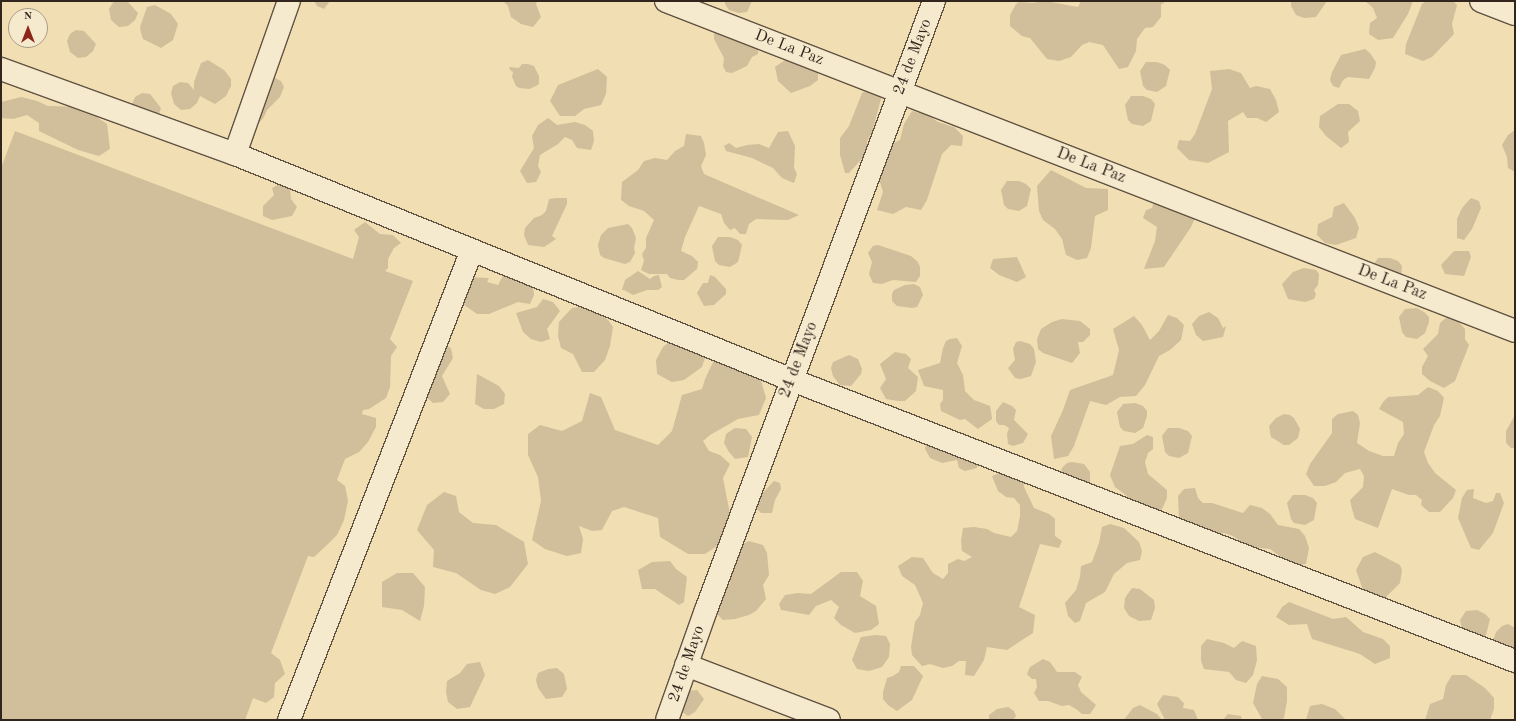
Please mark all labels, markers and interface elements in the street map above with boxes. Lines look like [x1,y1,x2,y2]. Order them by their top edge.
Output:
north arrow [8,8,48,48]
text: N [24,11,32,22]
street label: 24 de Mayo [890,16,936,98]
street label: De La Paz [752,26,826,70]
street label: De La Paz [1054,144,1128,188]
street label: De La Paz [1355,261,1429,305]
street label: 24 de Mayo [776,319,822,401]
street label: 24 de Mayo [665,623,709,705]

